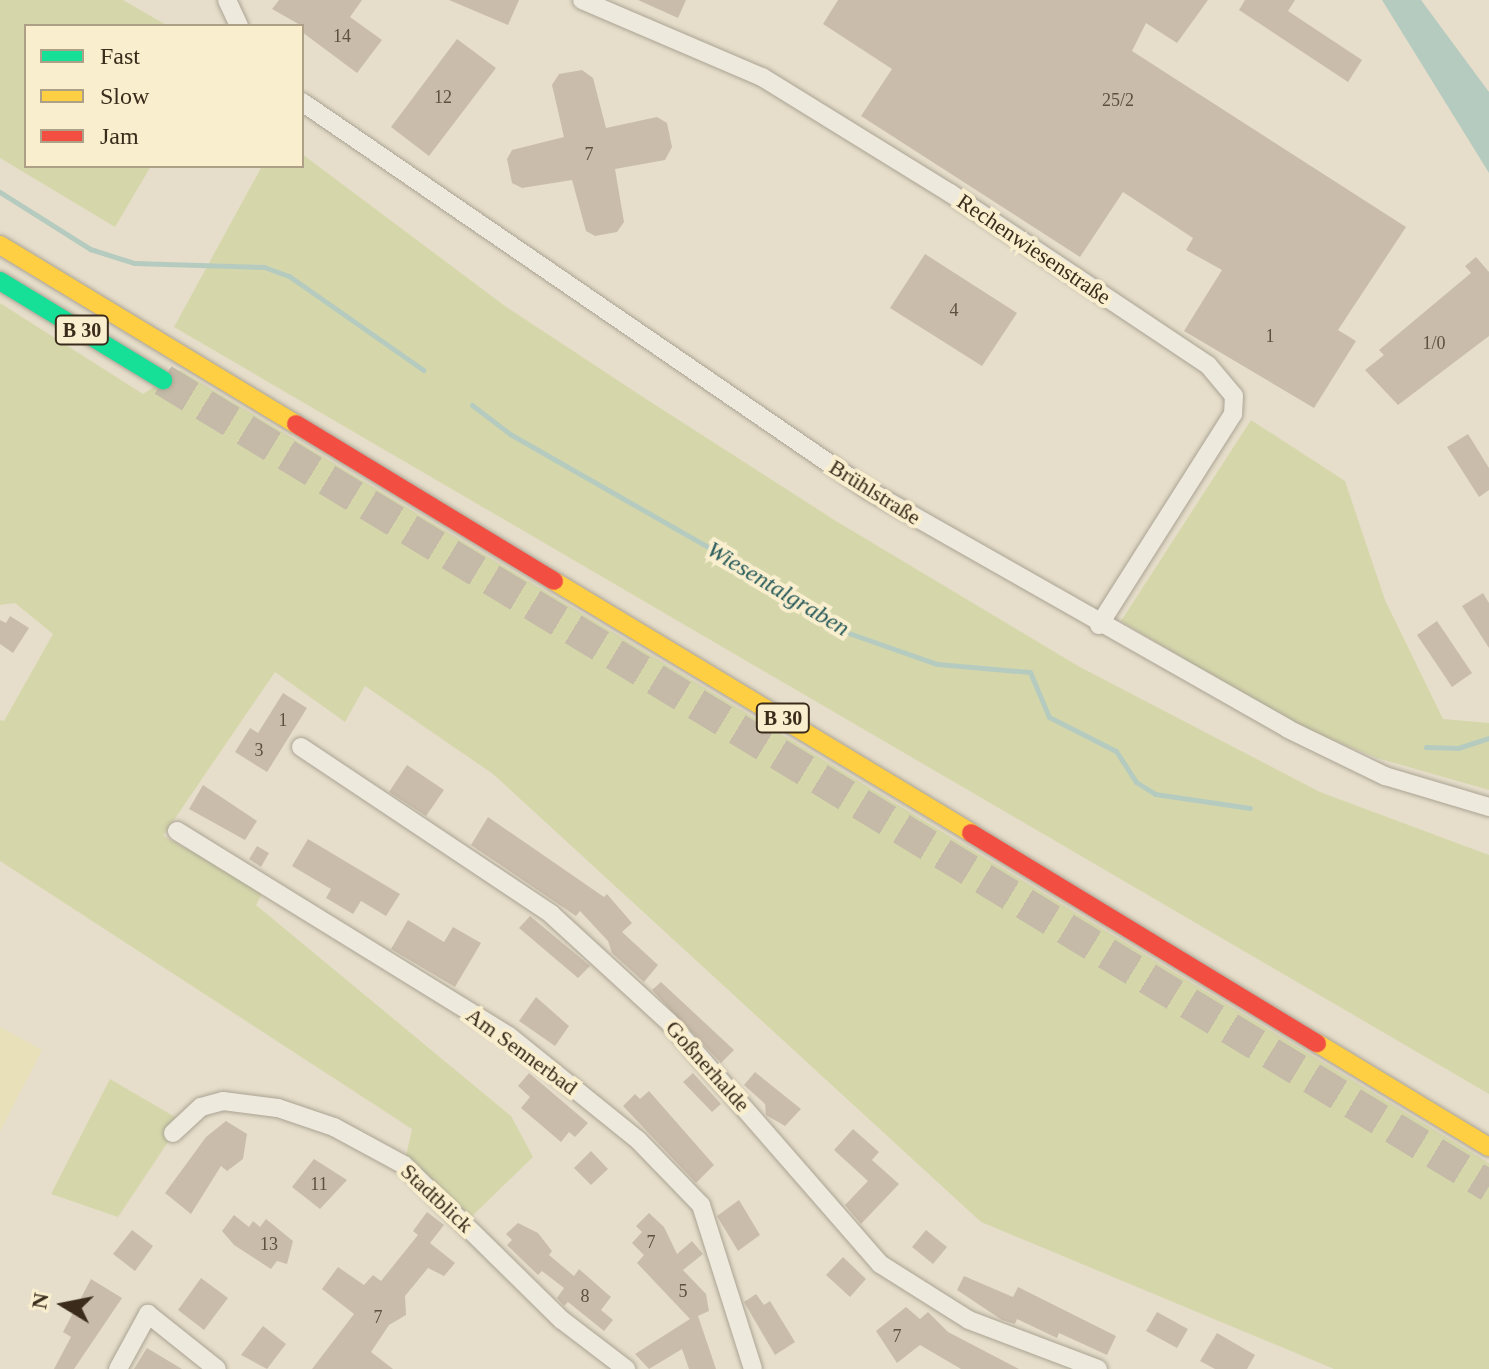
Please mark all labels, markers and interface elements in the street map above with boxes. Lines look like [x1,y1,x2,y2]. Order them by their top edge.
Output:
legend [24,24,304,168]
house number: 14 [333,25,351,47]
text: Fast [100,43,140,69]
text: Slow [100,83,149,109]
house number: 12 [434,86,452,108]
house number: 25/2 [1102,89,1134,111]
text: Jam [100,123,139,149]
house number: 7 [584,143,594,165]
street label: Rechenwiesenstraße [952,188,1116,310]
house number: 4 [950,299,958,321]
road number: B 30 [54,314,110,346]
house number: 1 [1266,325,1274,347]
house number: 1/0 [1422,332,1446,354]
street label: Brühlstraße [824,454,926,530]
water label: Wiesentalgraben [701,535,855,643]
road number: B 30 [755,702,811,734]
house number: 1 [278,709,288,731]
house number: 3 [254,739,264,761]
street label: Am Sennerbad [461,1002,583,1100]
street label: Goßnerhalde [660,1015,756,1117]
street label: Stadtblick [395,1158,479,1238]
house number: 11 [310,1173,328,1195]
house number: 7 [646,1231,656,1253]
house number: 13 [260,1233,278,1255]
north arrow [24,1265,104,1345]
house number: 5 [678,1280,688,1302]
house number: 8 [580,1285,590,1307]
text: N [26,1291,54,1311]
house number: 7 [374,1306,382,1328]
house number: 7 [892,1325,902,1347]

